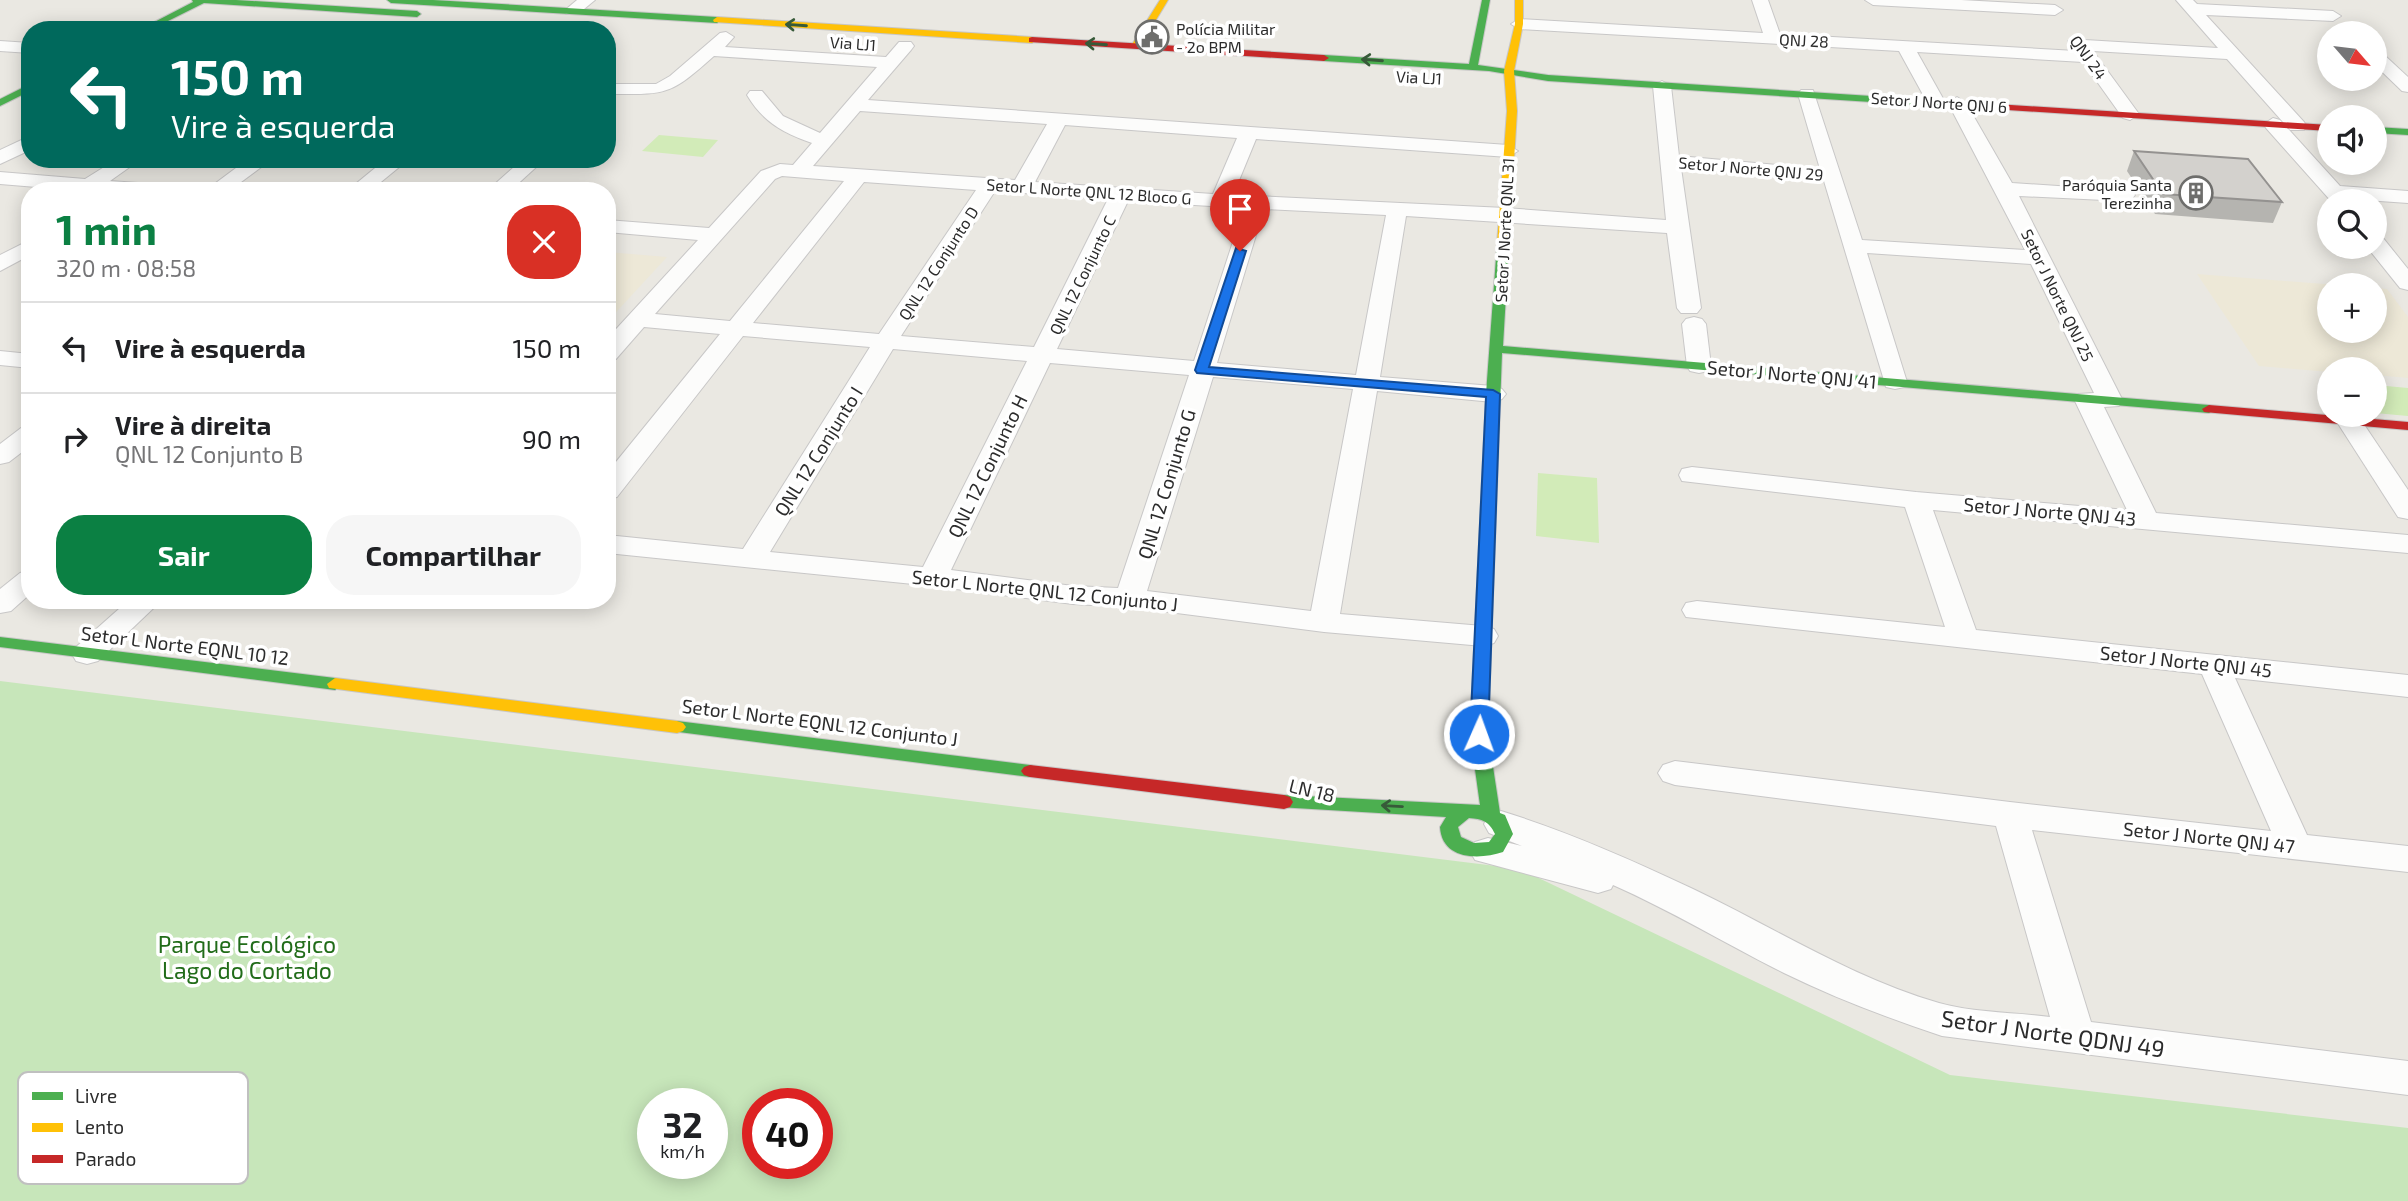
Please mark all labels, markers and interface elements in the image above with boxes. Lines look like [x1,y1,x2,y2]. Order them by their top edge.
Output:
one-way arrow [785,18,808,31]
public building icon: Polícia Militar - 2o BPM [1133,18,1171,56]
place label: Polícia Militar - 2o BPM [1176,19,1276,56]
north arrow [2317,21,2387,91]
map controls [2317,21,2387,427]
street label: QNJ 28 [1779,29,1829,52]
street label: QNJ 24 [2066,31,2111,83]
street label: Via LJ1 [829,32,877,54]
one-way arrow [1085,37,1108,50]
text: 150 m [171,46,304,105]
icon: left [56,49,147,140]
one-way arrow [1361,54,1384,67]
street label: Via LJ1 [1395,66,1443,88]
street label: Setor J Norte QNJ 6 [1870,88,2008,117]
button: sound [2317,105,2387,175]
text: Vire à esquerda [171,106,395,144]
street label: Setor J Norte QNJ 29 [1678,152,1824,185]
street label: Setor J Norte QNL 31 [1491,157,1518,303]
street label: Setor L Norte QNL 12 Bloco G [986,174,1192,209]
building icon: Paróquia Santa Terezinha [2177,174,2215,212]
place label: Paróquia Santa Terezinha [2062,175,2172,212]
pin [1210,179,1270,251]
button: search [2317,189,2387,259]
icon: arrive [1221,190,1259,228]
text: 1 min [56,203,157,253]
street label: QNL 12 Conjunto D [894,203,983,324]
button: close [507,205,581,279]
street label: QNL 12 Conjunto C [1045,212,1120,338]
street label: Setor J Norte QNJ 25 [2017,226,2098,365]
text: 320 m · 08:58 [56,254,196,282]
button: + [2317,273,2387,343]
icon: left [56,329,94,367]
text: Vire à esquerda [115,332,306,363]
text: 150 m [512,332,581,363]
street label: Setor J Norte QNJ 41 [1706,355,1878,393]
button: − [2317,357,2387,427]
street label: QNL 12 Conjunto I [769,382,867,520]
street label: QNL 12 Conjunto H [942,391,1032,541]
street label: QNL 12 Conjunto G [1132,406,1200,562]
text: Vire à direita [115,409,271,440]
icon: right [56,420,94,458]
text: 90 m [522,423,581,454]
text: QNL 12 Conjunto B [115,440,303,468]
street label: Setor J Norte QNJ 43 [1963,492,2137,530]
button: Sair [56,515,312,595]
button: Compartilhar [326,515,581,595]
street label: Setor L Norte QNL 12 Conjunto J [911,565,1179,615]
street label: Setor L Norte EQNL 10 12 [80,621,290,669]
street label: Setor J Norte QNJ 45 [2099,641,2273,681]
street label: Setor L Norte EQNL 12 Conjunto J [681,694,959,750]
position arrow [1442,697,1516,771]
street label: LN 18 [1287,773,1337,807]
one-way arrow [1381,799,1404,812]
street label: Setor J Norte QNJ 47 [2122,817,2296,857]
park label: Parque Ecológico Lago do Cortado [158,930,336,984]
street label: Setor J Norte QDNJ 49 [1939,1003,2167,1063]
legend [18,1072,248,1184]
text: Livre [75,1084,117,1107]
speed limit sign: 40 [742,1088,833,1179]
text: 32 [662,1103,703,1145]
text: Lento [75,1115,124,1138]
text: km/h [660,1140,705,1162]
text: Parado [75,1147,136,1170]

